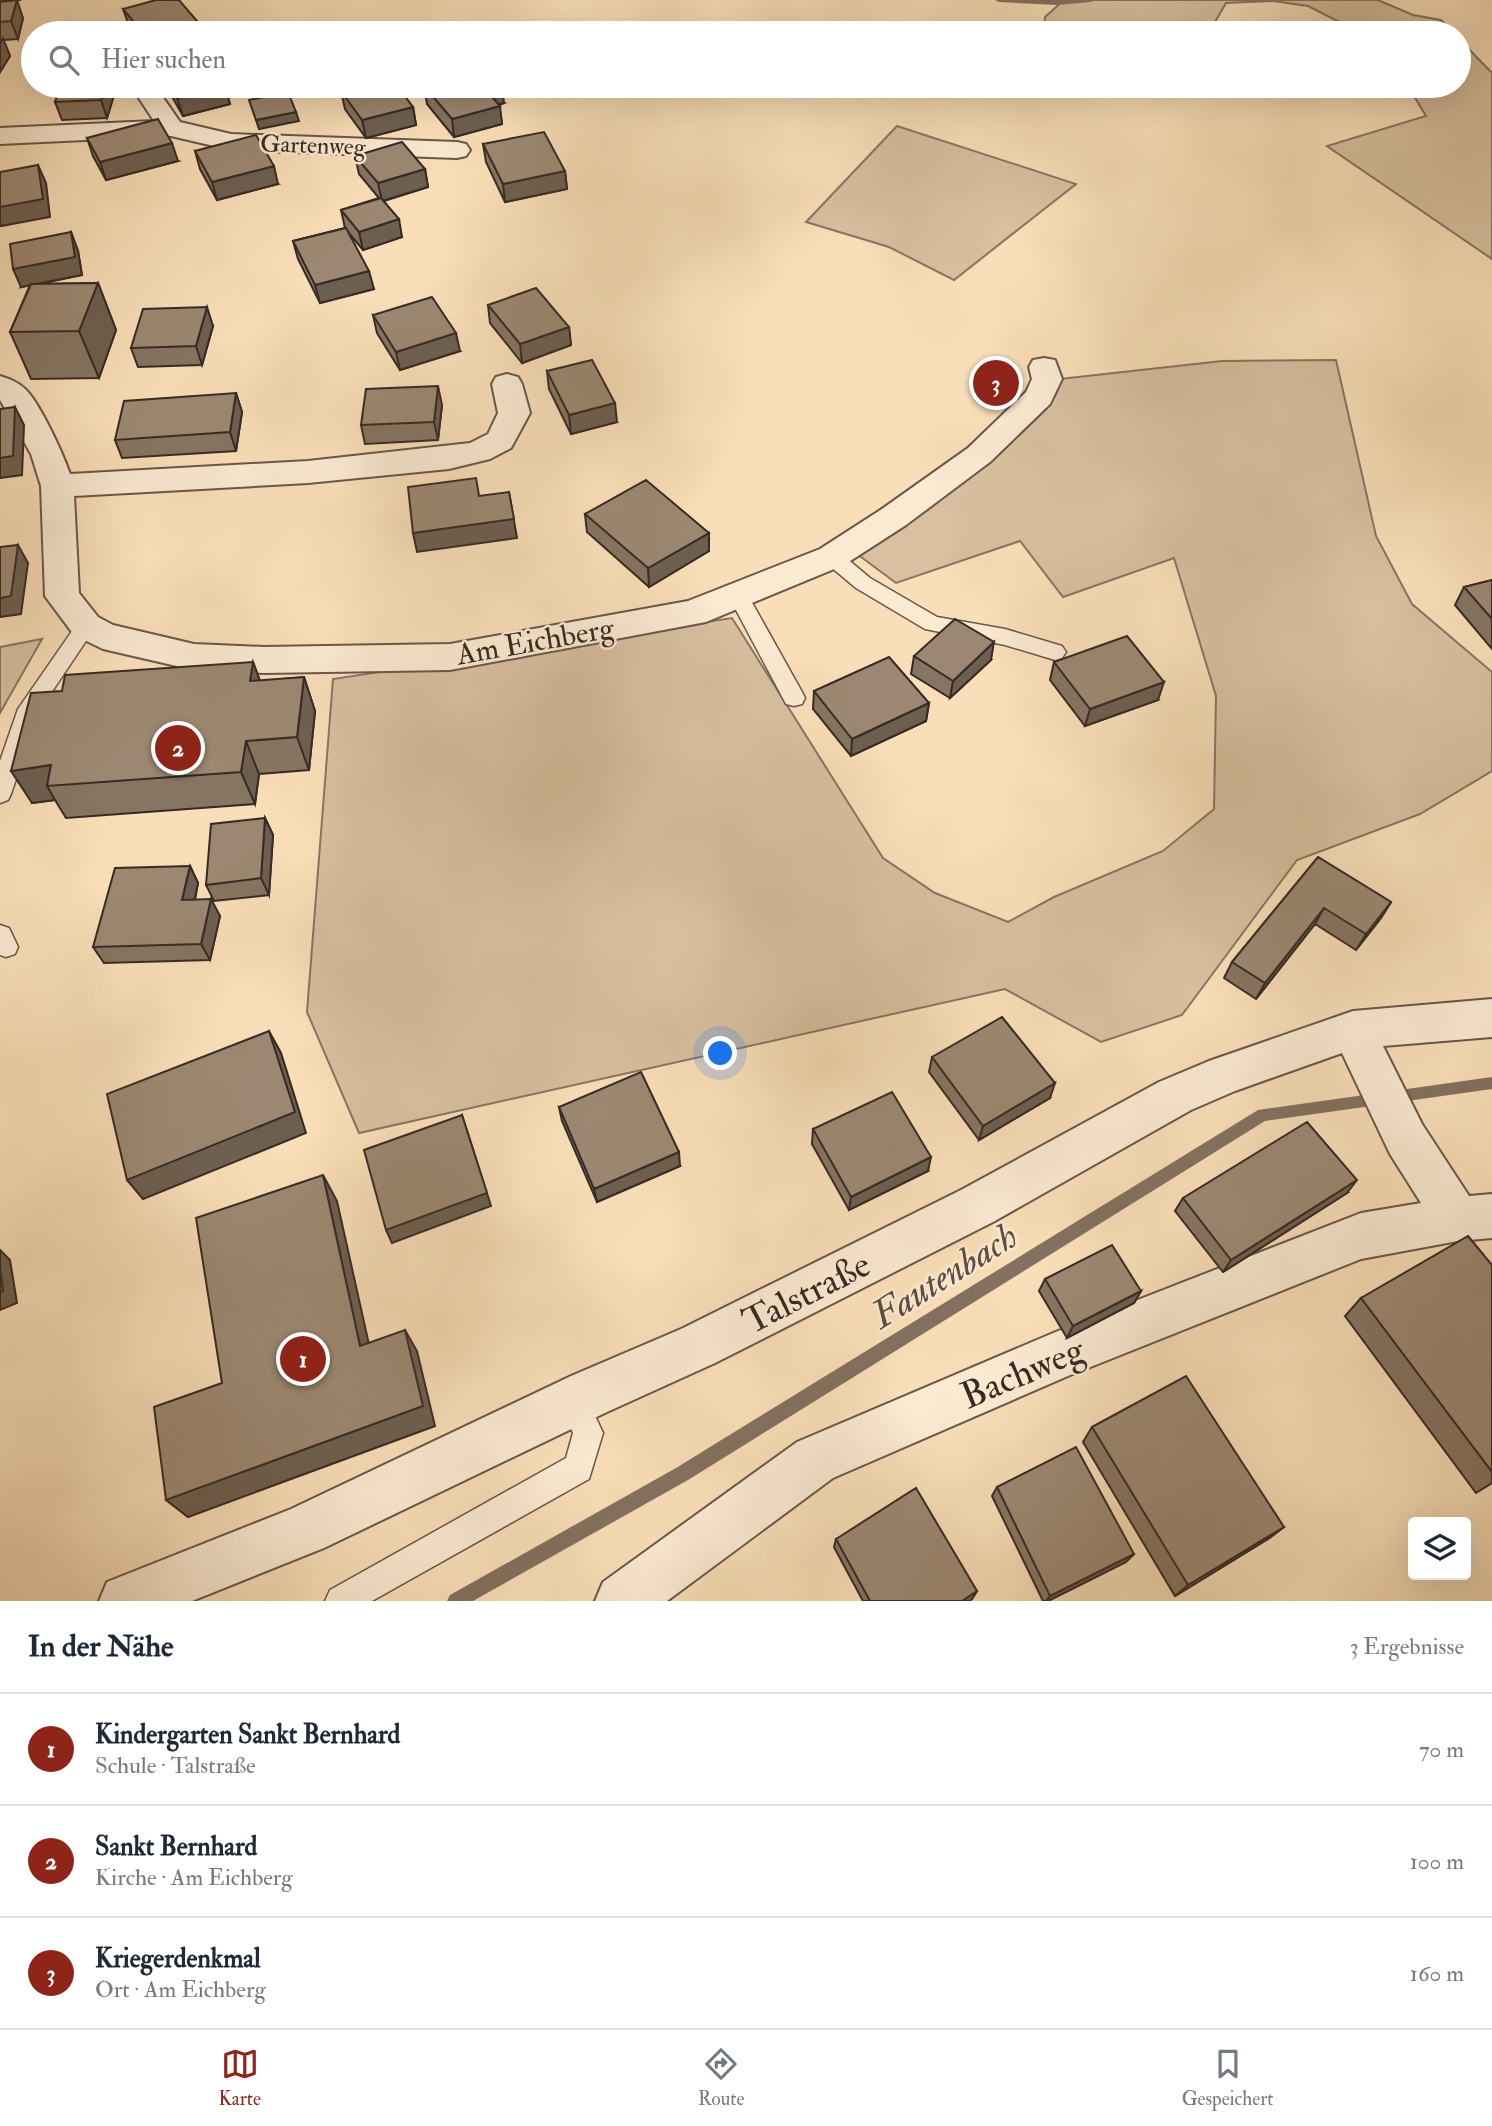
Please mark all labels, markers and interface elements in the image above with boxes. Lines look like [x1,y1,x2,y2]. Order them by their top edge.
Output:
search box [21,21,1471,98]
icon: search [45,41,83,79]
text: Hier suchen [101,44,226,76]
street label: Gartenweg [260,128,367,163]
pin: 3 [973,357,1019,409]
street label: Am Eichberg [453,609,618,674]
pin: 2 [155,722,201,774]
your location [703,1036,737,1070]
water label: Fautenbach [861,1212,1027,1341]
street label: Talstraße [735,1241,878,1345]
street label: Bachweg [954,1326,1092,1420]
pin: 1 [280,1333,326,1385]
map controls [1408,1517,1471,1580]
button: layers [1408,1517,1471,1580]
text: In der Nähe [28,1628,173,1665]
text: 3 Ergebnisse [1350,1632,1464,1661]
text: Kindergarten Sankt Bernhard [95,1719,400,1751]
text: 1 [47,1735,55,1764]
text: 70 m [1419,1735,1464,1764]
text: Schule · Talstraße [95,1751,256,1780]
text: Sankt Bernhard [95,1831,257,1863]
text: 2 [45,1847,57,1876]
text: 100 m [1410,1847,1464,1876]
text: Kirche · Am Eichberg [95,1863,293,1892]
text: Kriegerdenkmal [95,1943,261,1975]
text: 3 [47,1959,55,1988]
text: 160 m [1410,1959,1464,1988]
text: Ort · Am Eichberg [95,1975,266,2004]
tab: Karte [219,2045,261,2111]
tab: Route [698,2045,744,2111]
tab: Gespeichert [1182,2045,1273,2111]

